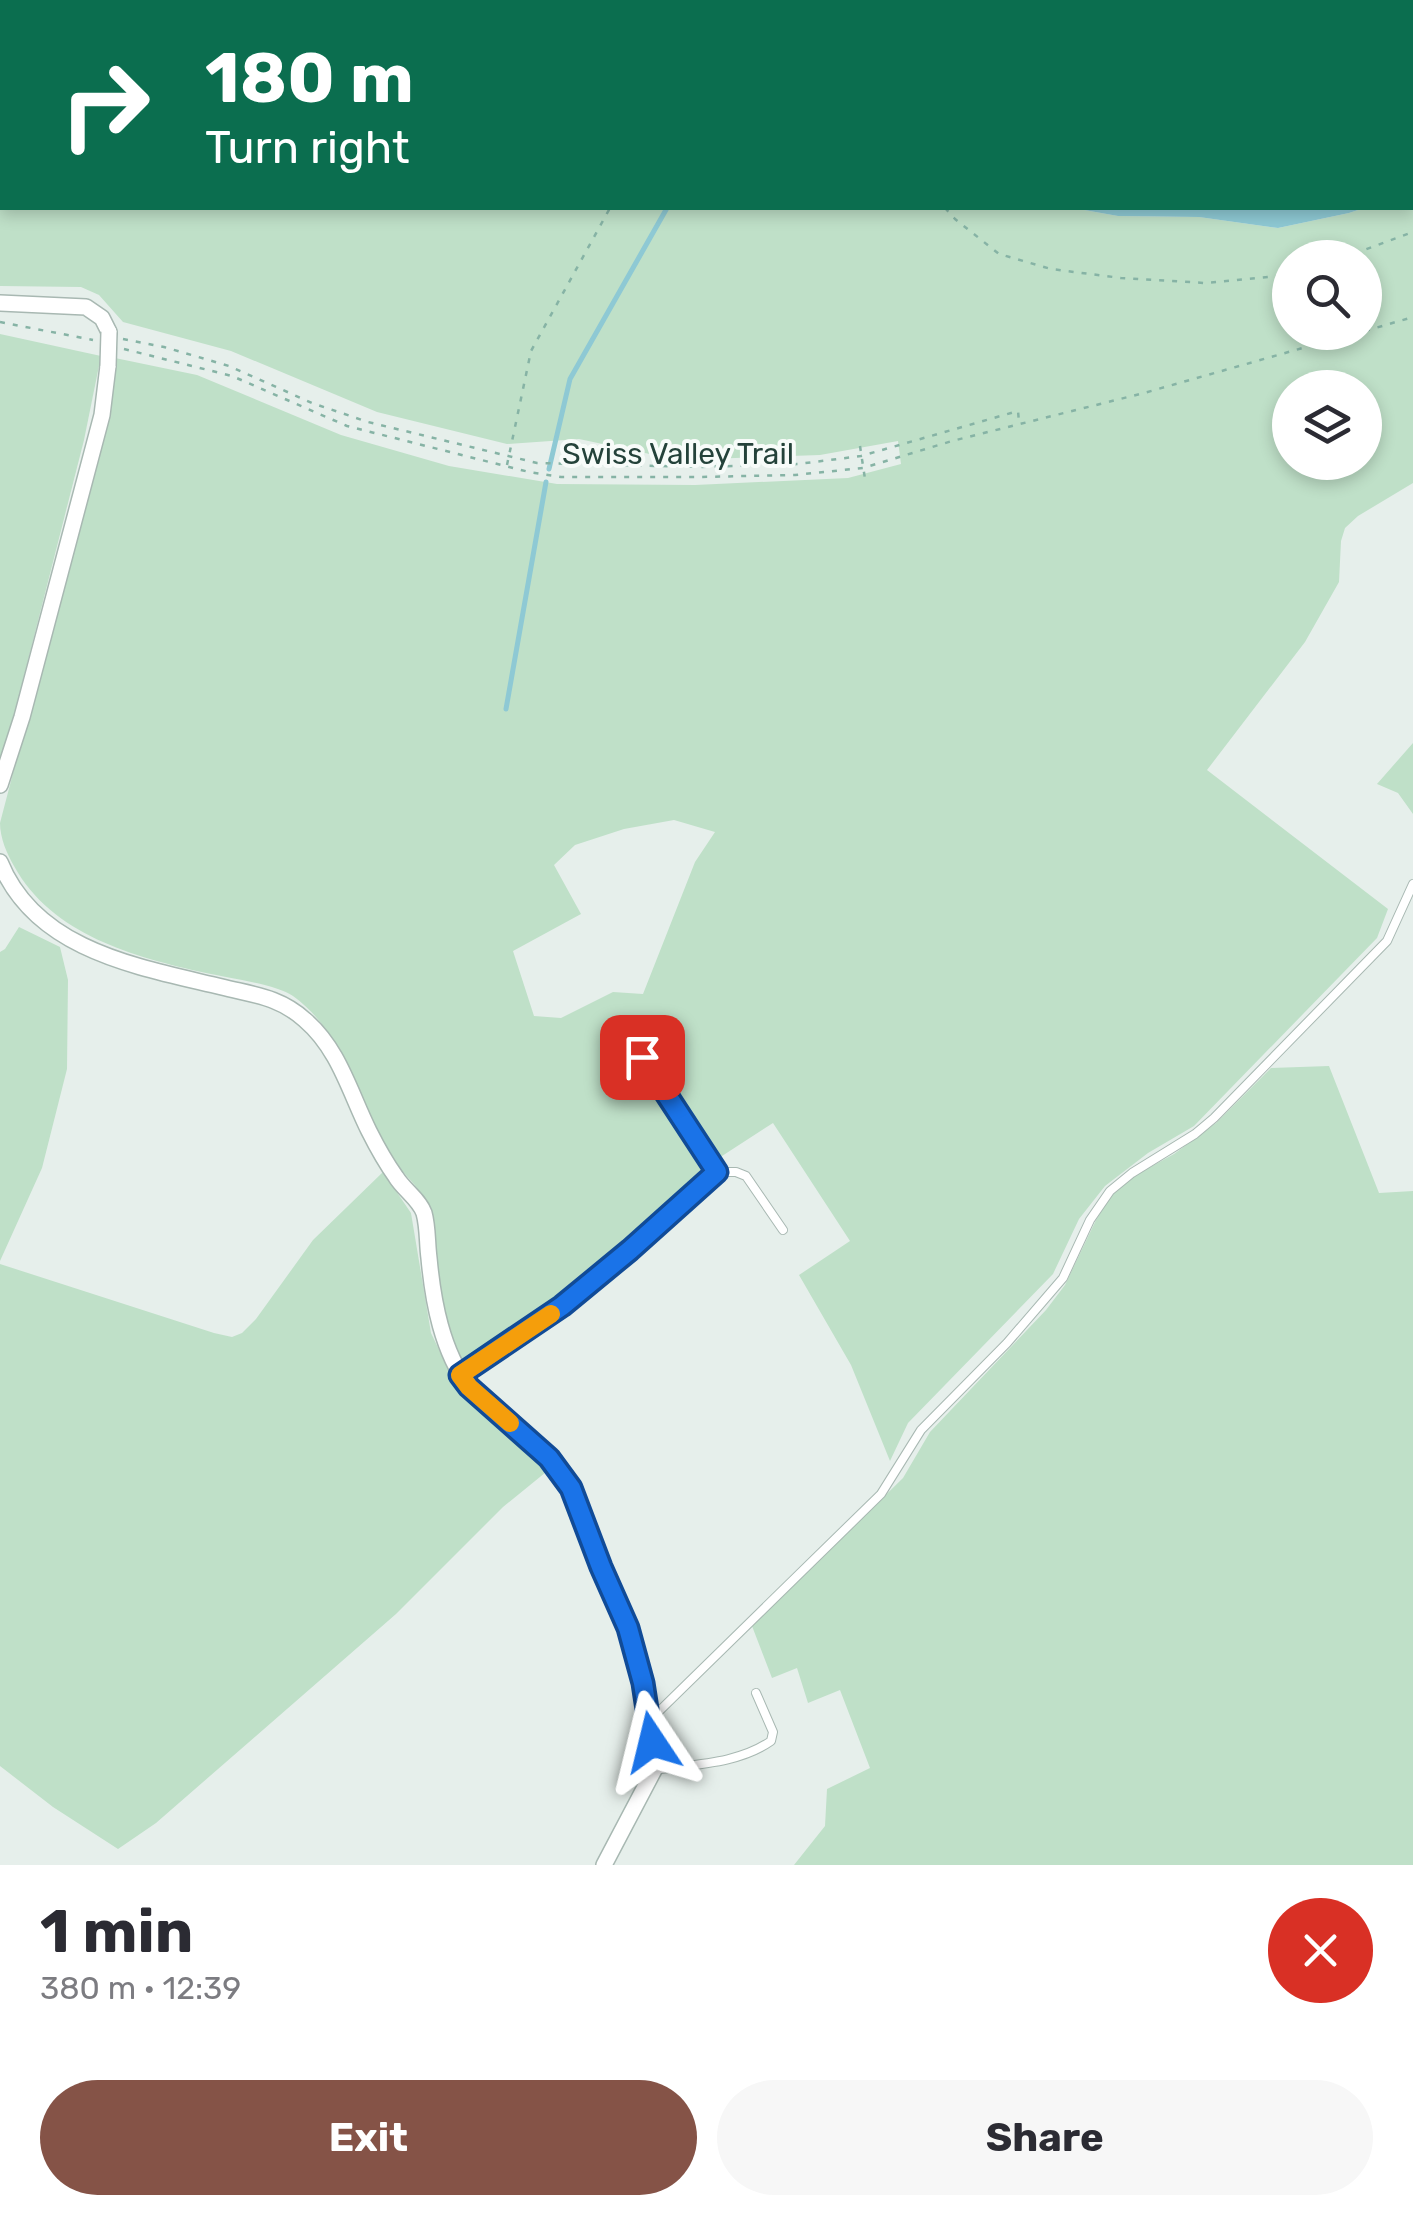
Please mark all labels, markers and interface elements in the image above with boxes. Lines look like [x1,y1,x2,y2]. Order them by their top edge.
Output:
text: 180 m [205,37,414,120]
icon: right [40,40,170,170]
text: Turn right [205,121,409,174]
map controls [1272,240,1382,480]
button: search [1272,240,1382,350]
button: layers [1272,370,1382,480]
street label: Swiss Valley Trail [562,436,794,472]
pin [600,1015,685,1100]
icon: arrive [615,1030,670,1085]
position arrow [600,1690,704,1794]
text: 1 min [40,1896,193,1967]
button: close [1268,1898,1373,2003]
text: 380 m · 12:39 [40,1969,241,2007]
button: Exit [40,2080,697,2195]
button: Share [717,2080,1373,2195]

